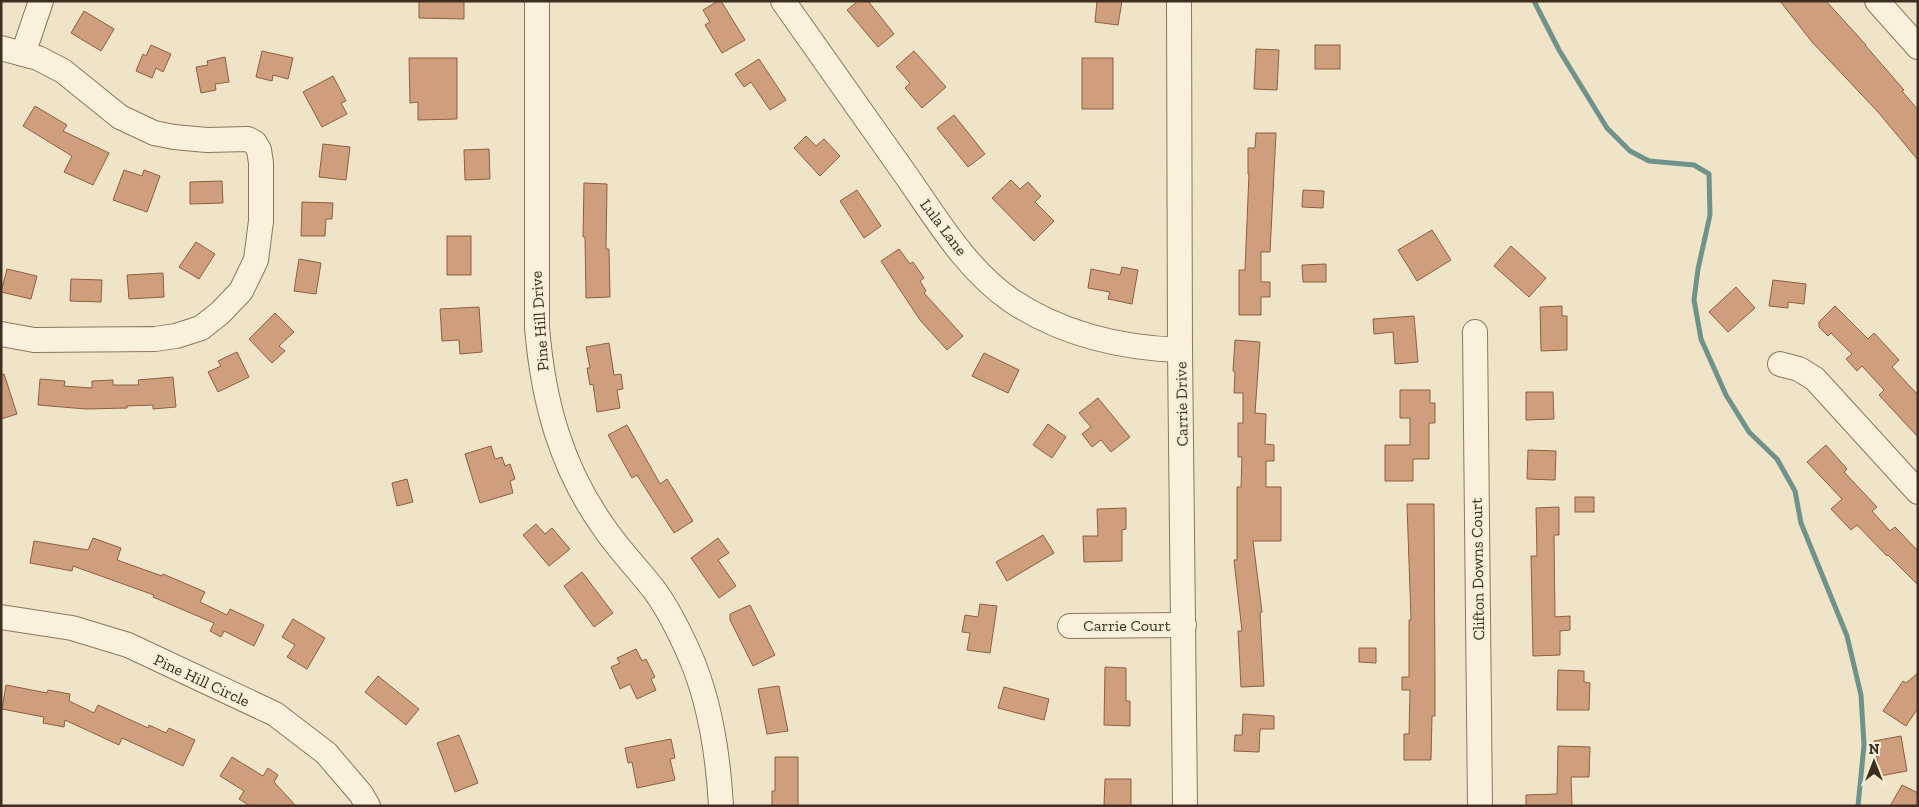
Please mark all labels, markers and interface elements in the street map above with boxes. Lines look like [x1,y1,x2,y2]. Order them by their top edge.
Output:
street label: Lula Lane [916,195,971,260]
street label: Pine Hill Drive [527,270,552,372]
street label: Carrie Drive [1171,361,1192,447]
street label: Clifton Downs Court [1467,497,1488,640]
street label: Carrie Court [1083,616,1171,635]
street label: Pine Hill Circle [151,650,253,711]
north arrow [1849,737,1899,787]
text: N [1869,741,1880,758]

